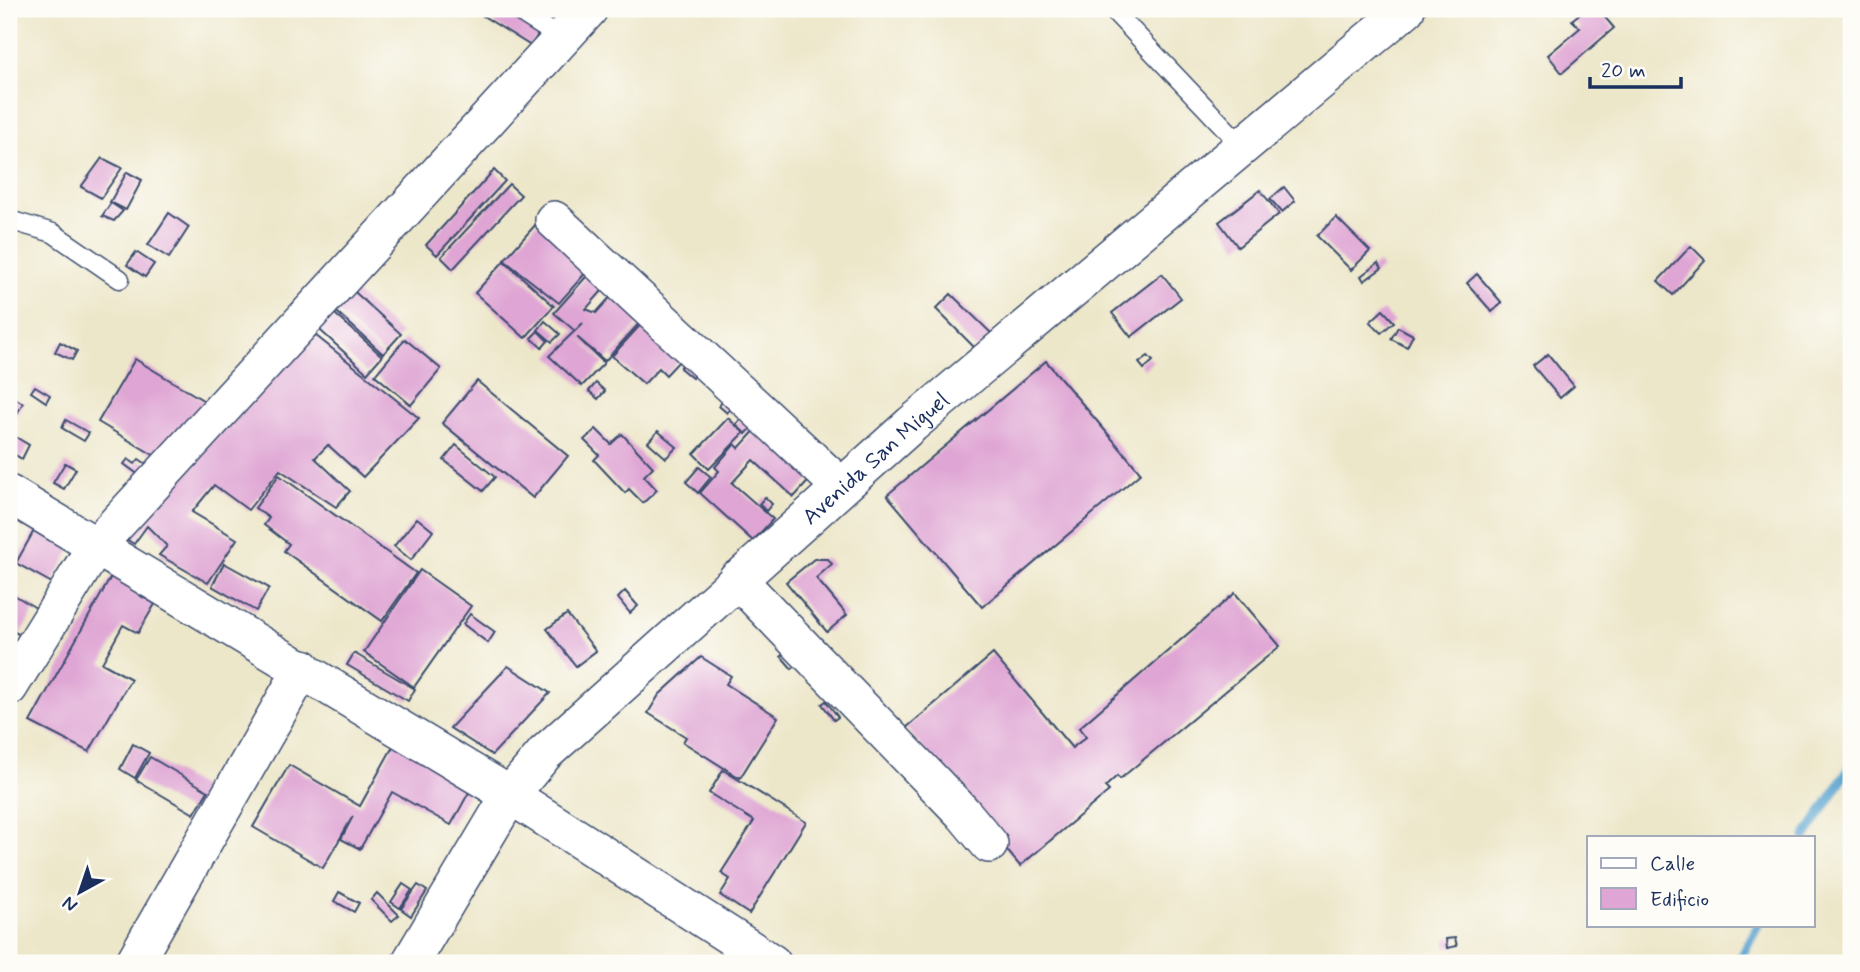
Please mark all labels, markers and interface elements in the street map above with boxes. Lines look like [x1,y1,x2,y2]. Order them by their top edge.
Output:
scale bar [1590,46,1682,90]
text: 20 m [1601,57,1646,85]
street label: Avenida San Miguel [797,386,956,532]
legend [1587,836,1814,926]
text: Calle [1650,850,1695,878]
north arrow [46,856,116,926]
text: Edificio [1650,886,1709,914]
text: N [57,890,83,918]

